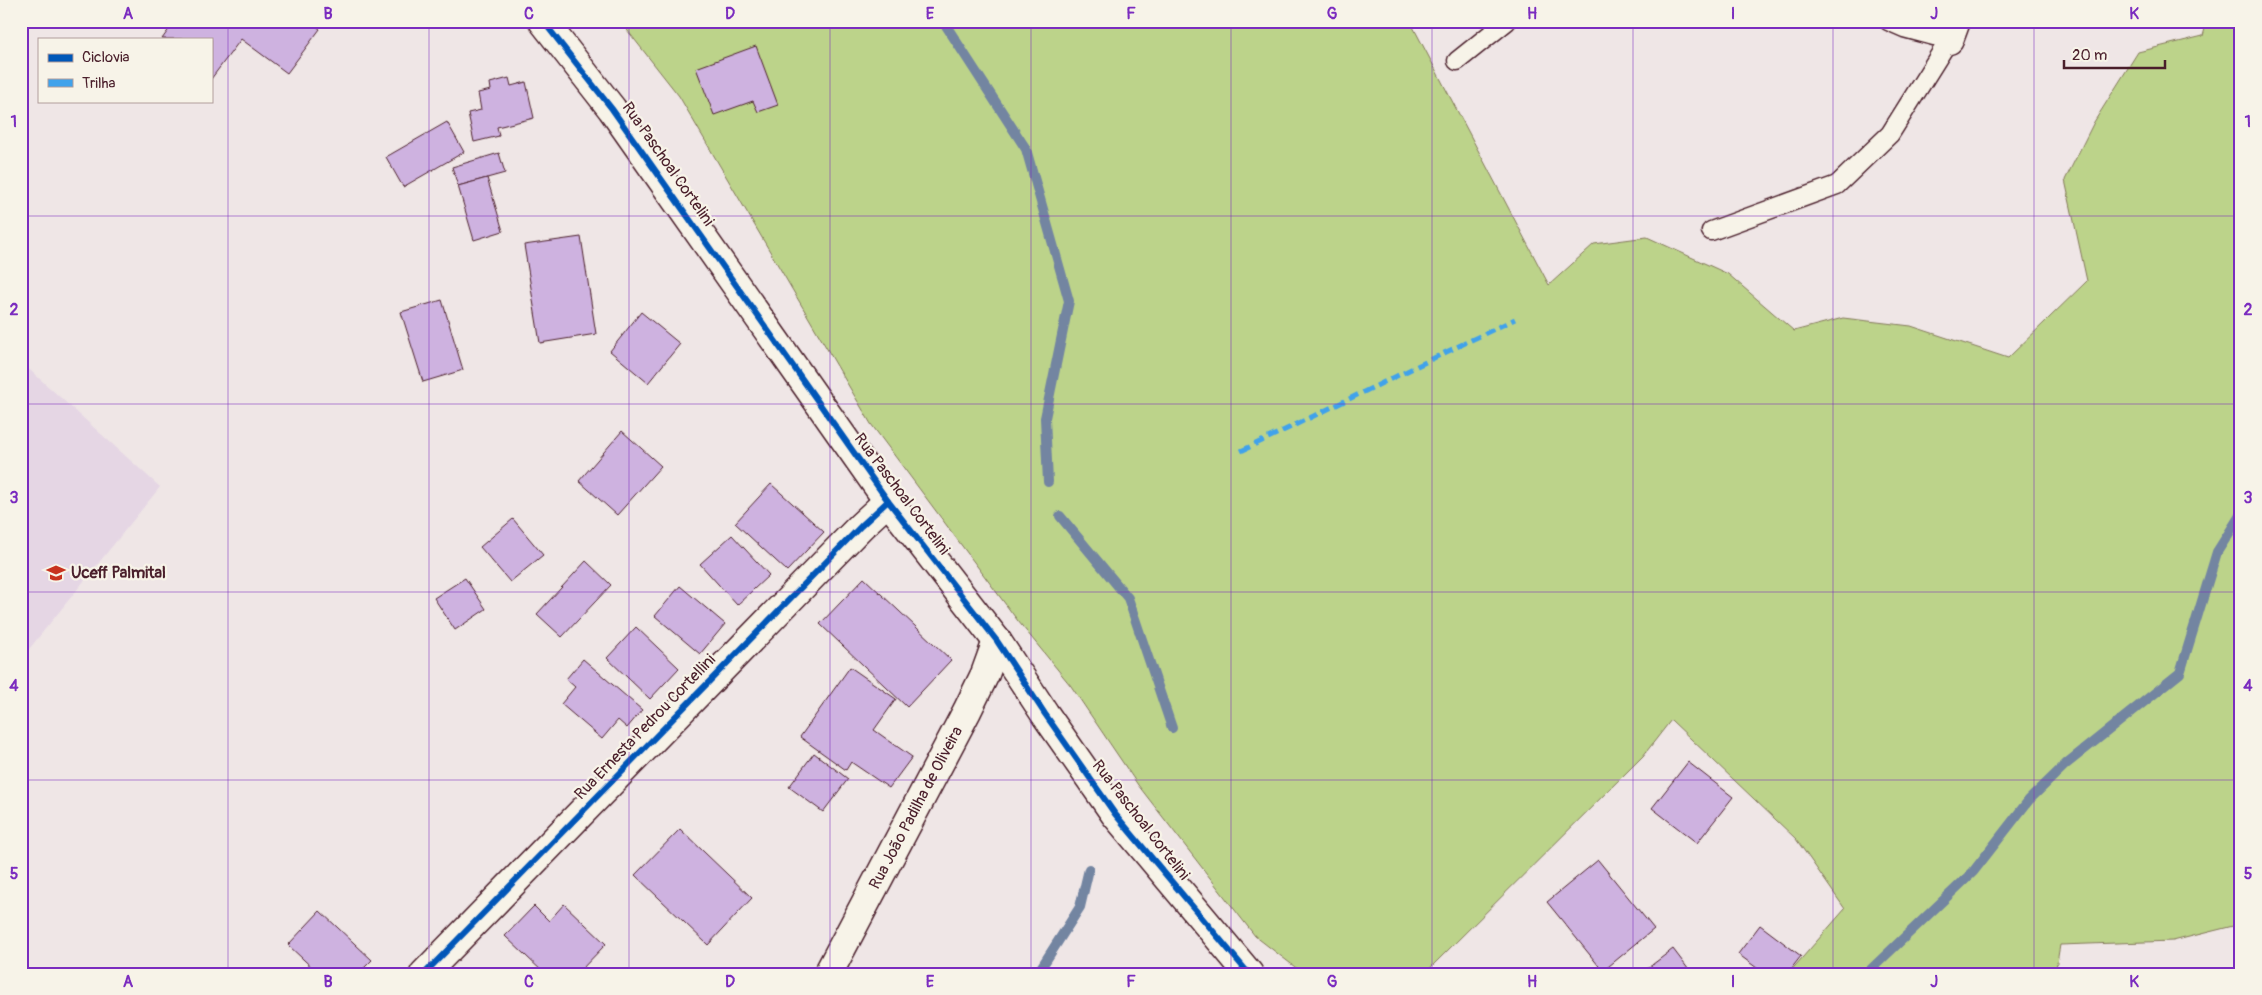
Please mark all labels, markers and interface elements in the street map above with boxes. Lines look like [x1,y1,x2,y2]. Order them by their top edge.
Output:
text: A [123,4,134,24]
text: B [323,4,333,24]
text: C [524,4,534,24]
text: D [725,4,735,24]
text: E [926,4,935,24]
text: F [1126,4,1136,24]
text: G [1327,4,1338,24]
text: H [1527,4,1537,24]
text: I [1731,4,1735,24]
text: J [1930,4,1938,24]
text: K [2129,4,2139,24]
legend [38,38,212,102]
scale bar [2064,38,2166,70]
text: 20 m [2072,46,2107,65]
text: Ciclovia [82,48,130,67]
text: Trilha [82,74,116,93]
street label: Rua Paschoal Cortelini [618,98,718,230]
text: 1 [11,112,17,132]
text: 1 [2245,112,2251,132]
text: 2 [10,300,19,320]
text: 2 [2244,300,2253,320]
street label: Rua Paschoal Cortelini [850,429,954,559]
text: 3 [10,488,19,508]
text: 3 [2244,488,2253,508]
school or university icon: Uceff Palmital [45,562,67,584]
place label: Uceff Palmital [71,563,166,583]
street label: Rua Ernesta Pedrou Cortellini [570,650,720,804]
text: 4 [9,676,19,696]
text: 4 [2243,676,2253,696]
street label: Rua João Padilha de Oliveira [865,723,967,893]
street label: Rua Paschoal Cortelini [1088,756,1194,884]
text: 5 [10,864,19,884]
text: 5 [2244,864,2253,884]
text: A [123,972,134,992]
text: B [323,972,333,992]
text: C [524,972,534,992]
text: D [725,972,735,992]
text: E [926,972,935,992]
text: F [1126,972,1136,992]
text: G [1327,972,1338,992]
text: H [1527,972,1537,992]
text: I [1731,972,1735,992]
text: J [1930,972,1938,992]
text: K [2129,972,2139,992]

